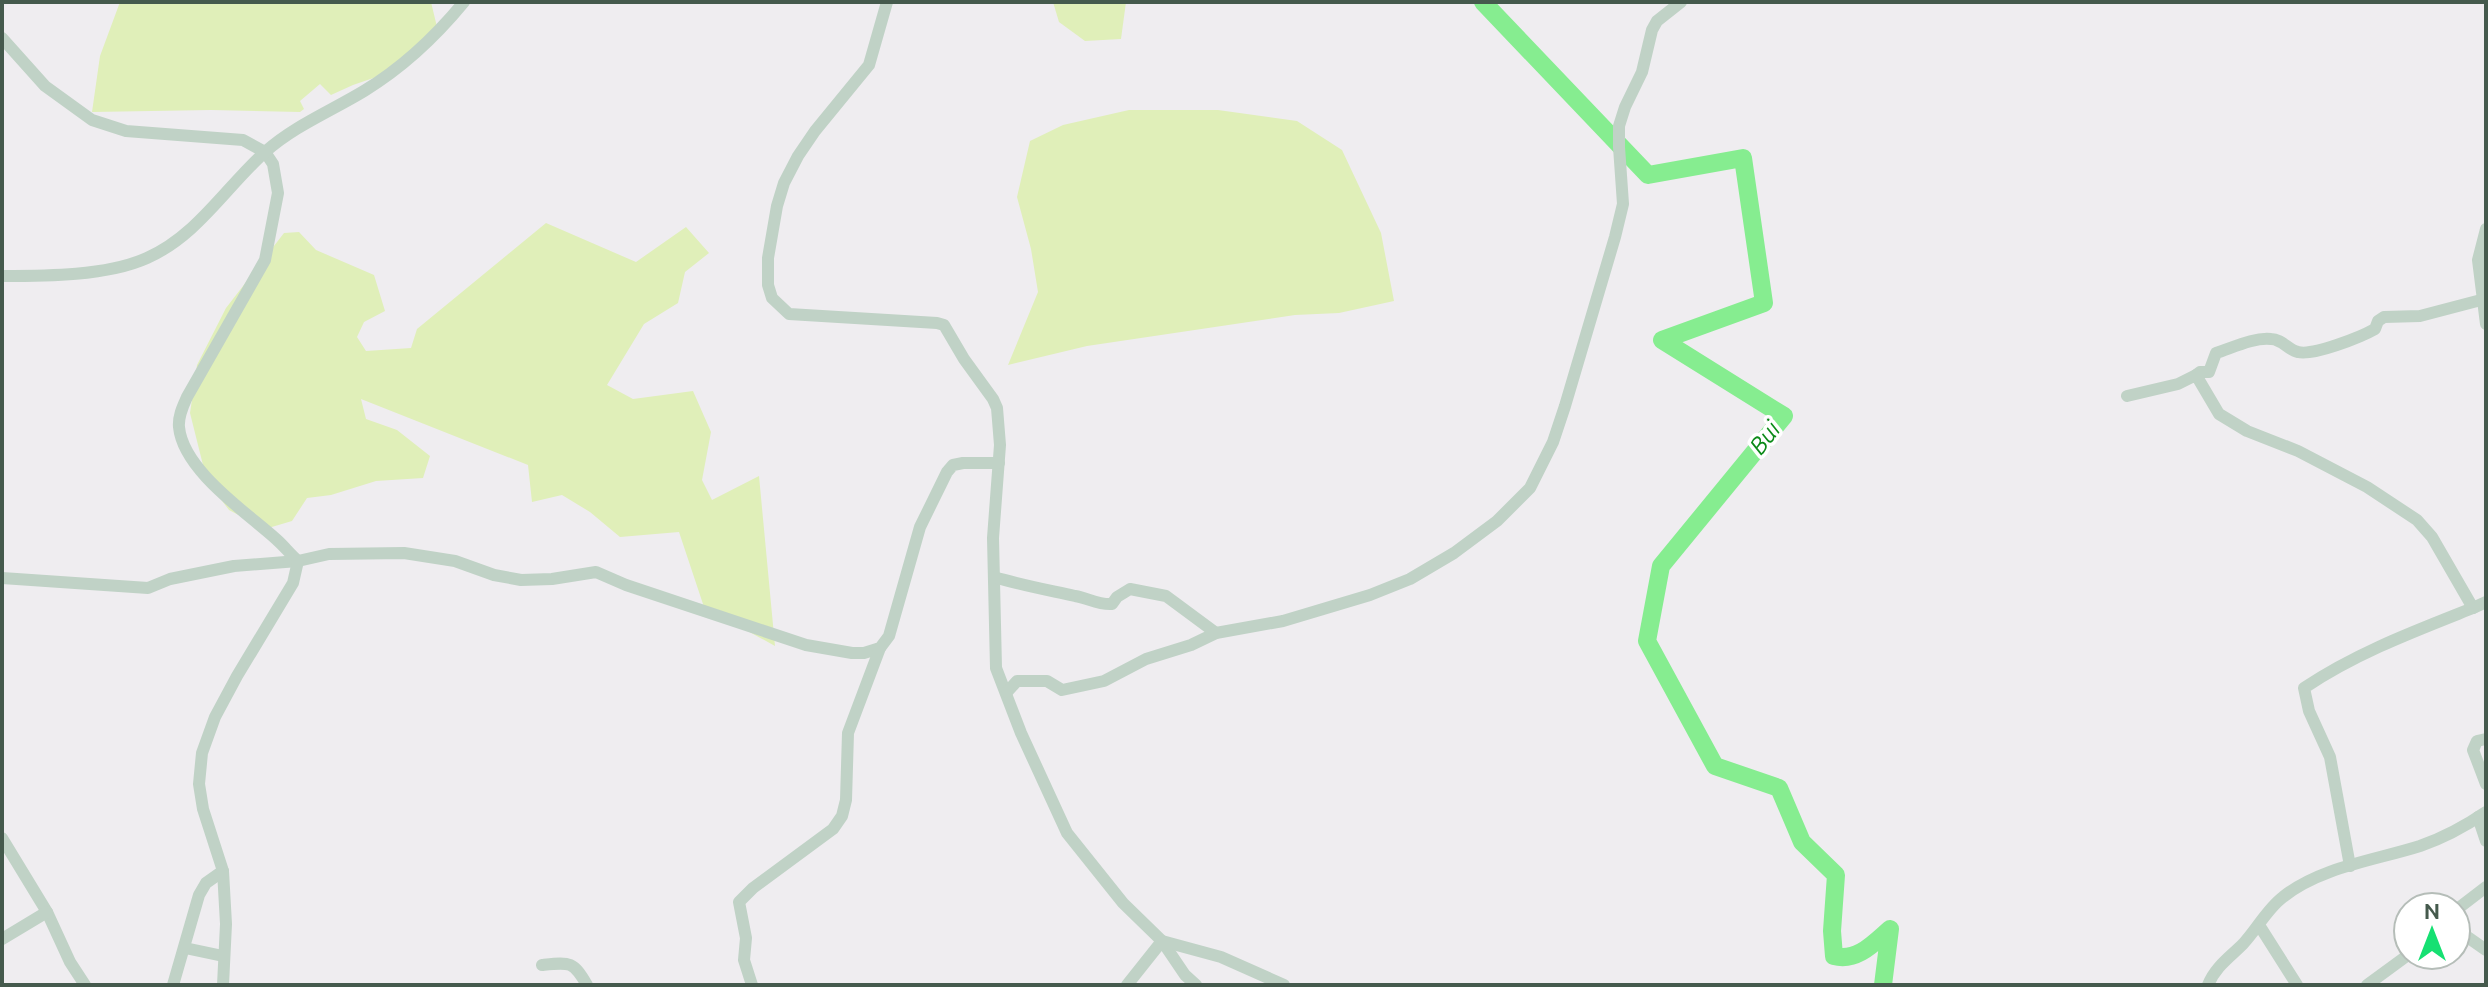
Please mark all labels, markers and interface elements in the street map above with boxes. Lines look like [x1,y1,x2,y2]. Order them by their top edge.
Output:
water label: Bui [1744,415,1786,459]
north arrow [2392,891,2472,971]
text: N [2424,898,2440,923]

